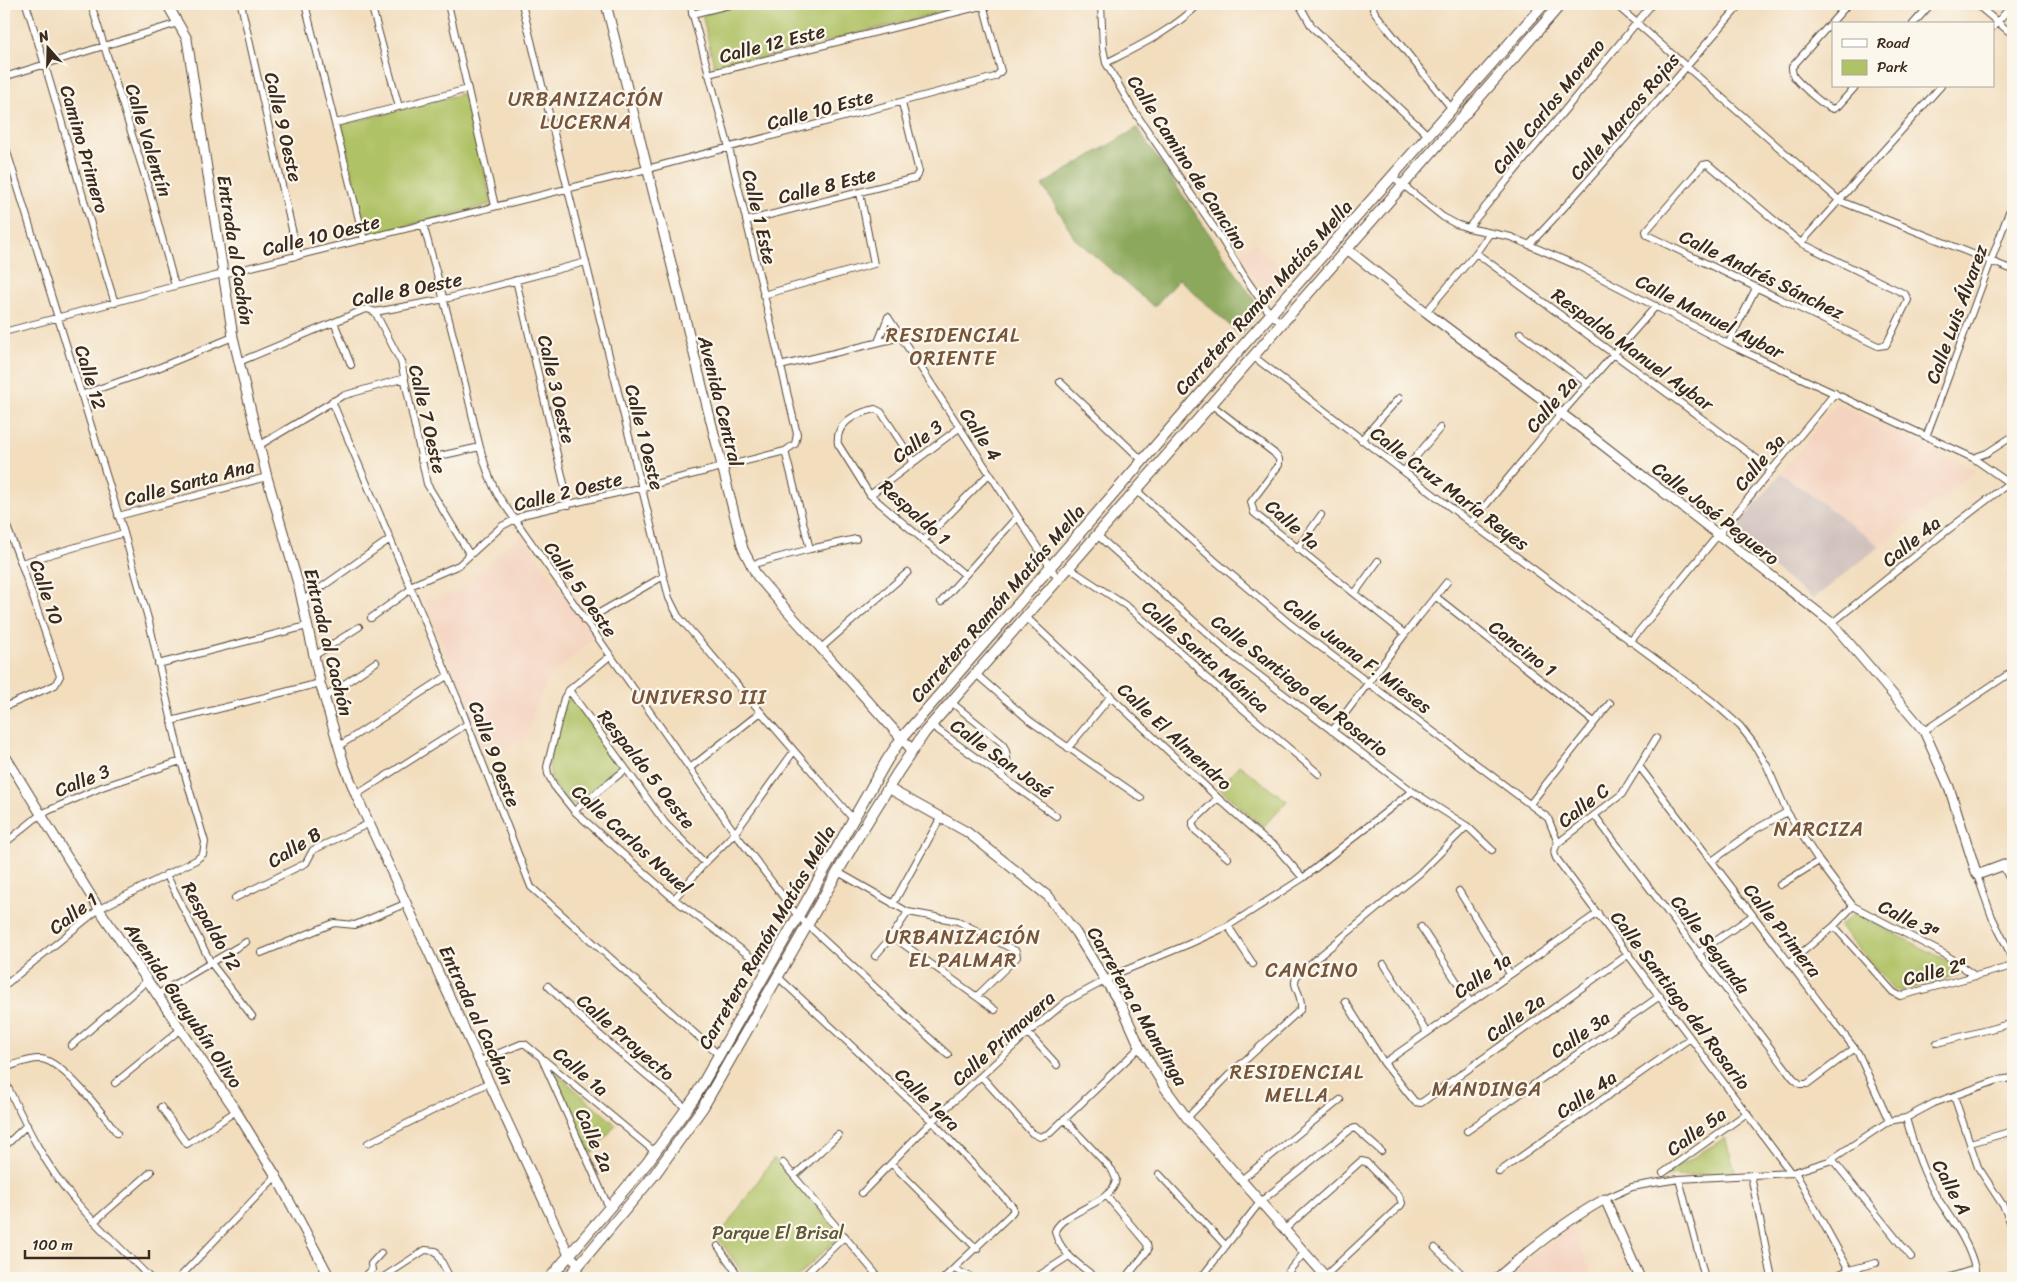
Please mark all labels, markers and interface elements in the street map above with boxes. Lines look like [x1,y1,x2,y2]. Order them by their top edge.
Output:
street label: Calle 12 Este [716,14,829,73]
north arrow [22,22,72,72]
legend [1832,22,1994,88]
text: N [34,23,53,50]
text: Road [1877,30,1910,56]
street label: Calle Carlos Moreno [1483,31,1614,182]
street label: Calle Marcos Rojas [1561,45,1688,188]
text: Park [1877,54,1908,80]
street label: Calle Camino de Cancino [1118,68,1257,256]
street label: Calle 9 Oeste [255,69,312,186]
street label: Calle Valentín [116,79,181,201]
street label: Calle 10 Este [763,79,877,140]
street label: Camino Primero [50,81,119,217]
district label: URBANIZACIÓN LUCERNA [508,82,664,140]
street label: Calle 8 Este [775,157,880,214]
street label: Calle 1 Este [733,166,786,268]
street label: Entrada al Cachón [207,173,264,327]
street label: Carretera Ramón Matías Mella [1166,191,1361,403]
street label: Calle 10 Oeste [259,205,384,266]
street label: Calle Andrés Sánchez [1674,220,1851,329]
street label: Calle Luis Álvarez [1916,239,1997,388]
street label: Calle 8 Oeste [349,263,465,316]
street label: Calle Manuel Aybar [1630,265,1791,369]
street label: Respaldo Manuel Aybar [1544,279,1722,421]
district label: RESIDENCIAL ORIENTE [886,318,1020,376]
street label: Avenida Central [688,331,753,471]
street label: Calle 3 Oeste [528,332,585,447]
street label: Calle 12 [65,341,116,414]
street label: Calle 7 Oeste [399,361,456,477]
street label: Calle 2a [1517,368,1586,441]
street label: Calle 1 Oeste [615,381,674,494]
street label: Calle 4 [951,401,1010,468]
street label: Calle 3 [884,411,951,472]
street label: Calle Cruz María Reyes [1363,417,1537,560]
street label: Calle 3a [1725,426,1794,499]
street label: Calle Santa Ana [120,449,258,516]
street label: Calle José Peguero [1645,453,1787,574]
street label: Calle 2 Oeste [510,462,626,521]
street label: Respaldo 1 [871,471,958,554]
street label: Calle 1a [1257,491,1328,558]
street label: Carretera Ramón Matías Mella [901,496,1094,710]
street label: Calle 4a [1874,507,1949,576]
street label: Calle 5 Oeste [535,534,626,645]
street label: Calle 10 [20,555,73,629]
street label: Entrada al Cachón [294,565,363,720]
street label: Calle Juana F. Mieses [1276,588,1439,723]
street label: Calle Santa Mónica [1134,591,1278,722]
street label: Calle Santiago del Rosario [1204,605,1396,766]
street label: Cancino 1 [1481,611,1564,686]
street label: Calle El Almendro [1109,674,1240,799]
district label: UNIVERSO III [631,680,767,715]
street label: Calle 9 Oeste [459,696,530,812]
street label: Respaldo 5 Oeste [589,702,704,837]
street label: Calle San José [943,710,1060,807]
street label: Calle 3 [49,754,115,807]
street label: Calle C [1550,774,1617,836]
street label: Calle Carlos Nouel [564,776,700,903]
district label: NARCIZA [1774,812,1864,847]
street label: Calle B [260,818,328,877]
street label: Carretera Ramón Matías Mella [688,818,845,1056]
street label: Respaldo 12 [173,875,250,977]
street label: Calle Primera [1735,876,1831,985]
street label: Calle 1 [41,884,105,943]
street label: Calle Segunda [1662,887,1759,1002]
street label: Calle 3ª [1872,890,1945,949]
street label: Calle Santiago del Rosario [1602,903,1760,1098]
street label: Avenida Guayubín Olivo [115,914,252,1096]
district label: URBANIZACIÓN EL PALMAR [885,920,1041,978]
street label: Carretera a Mandinga [1078,920,1197,1093]
street label: Entrada al Cachón [430,940,524,1091]
street label: Calle 1a [1446,943,1519,1007]
street label: Calle 2ª [1899,948,1971,995]
district label: CANCINO [1265,953,1359,988]
street label: Calle Primavera [944,982,1063,1095]
street label: Calle 2a [1478,984,1553,1051]
street label: Calle Proyecto [569,985,683,1090]
street label: Calle 3a [1543,1001,1618,1067]
street label: Calle 1a [545,1038,616,1105]
district label: RESIDENCIAL MELLA [1230,1055,1364,1113]
street label: Calle 1era [887,1059,969,1140]
street label: Calle 4a [1549,1061,1624,1128]
district label: MANDINGA [1432,1072,1542,1107]
street label: Calle 5a [1659,1098,1734,1165]
street label: Calle 2a [566,1103,624,1178]
street label: Calle A [1923,1153,1980,1221]
park label: Parque El Brisal [712,1216,845,1249]
scale bar [25,1227,149,1259]
text: 100 m [32,1232,73,1258]

